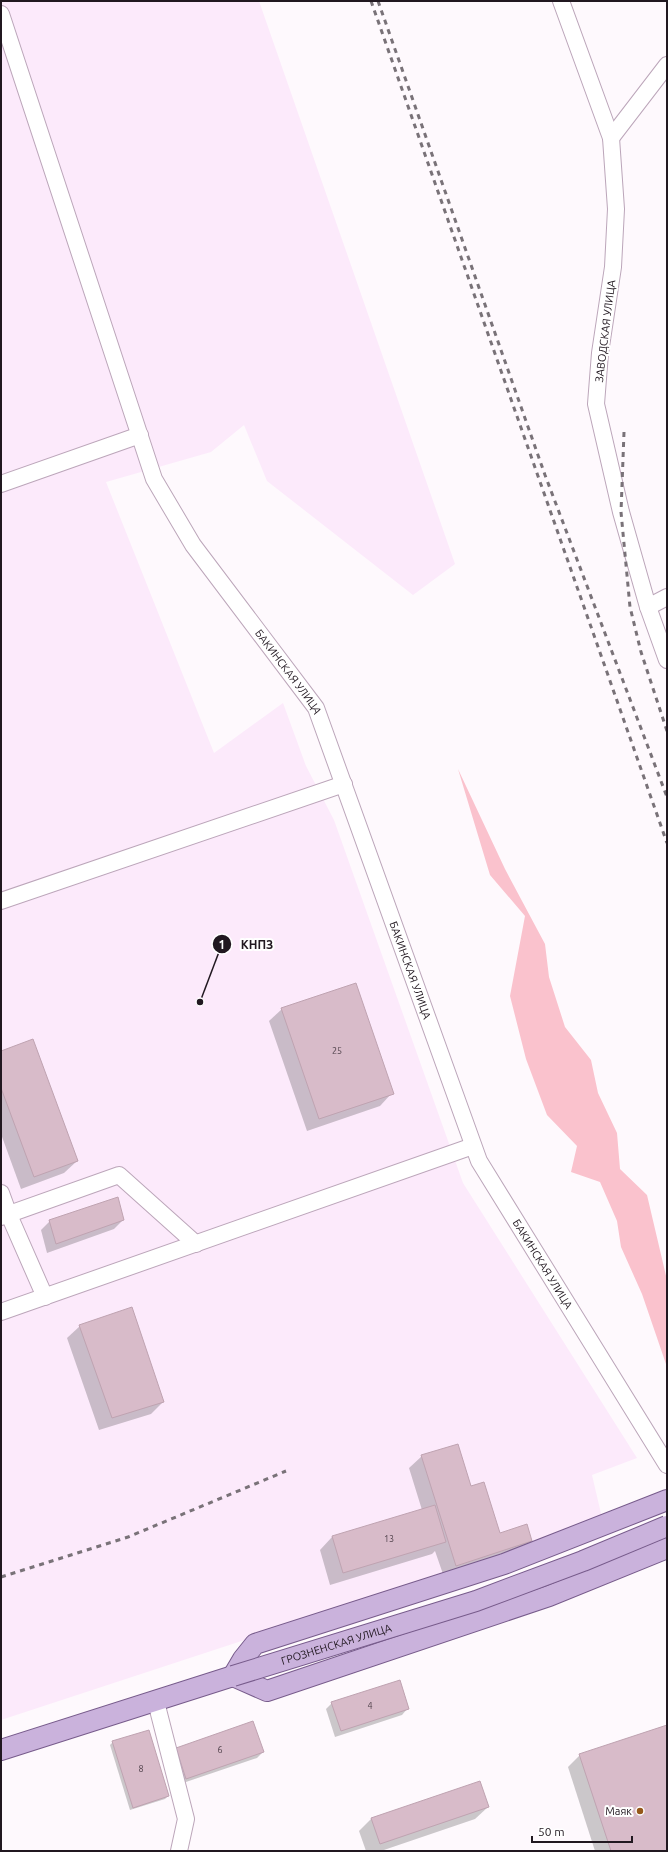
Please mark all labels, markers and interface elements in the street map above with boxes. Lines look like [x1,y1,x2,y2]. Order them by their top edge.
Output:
street label: ЗАВОДСКАЯ УЛИЦА [593,278,617,383]
street label: БАКИНСКАЯ УЛИЦА [253,627,324,717]
street label: БАКИНСКАЯ УЛИЦА [387,920,434,1021]
callout: КНПЗ [212,932,281,956]
text: 1 [219,938,225,951]
text: КНПЗ [241,938,273,951]
house number: 25 [332,1046,342,1056]
street label: БАКИНСКАЯ УЛИЦА [511,1217,575,1312]
house number: 13 [384,1534,394,1544]
street label: ГРОЗНЕНСКАЯ УЛИЦА [280,1621,394,1667]
house number: 4 [367,1701,373,1711]
house number: 6 [217,1745,223,1755]
house number: 8 [138,1764,144,1774]
place label: Маяк [605,1805,632,1817]
marker: Маяк [635,1806,645,1816]
scale bar [532,1818,632,1844]
text: 50 m [538,1825,565,1838]

